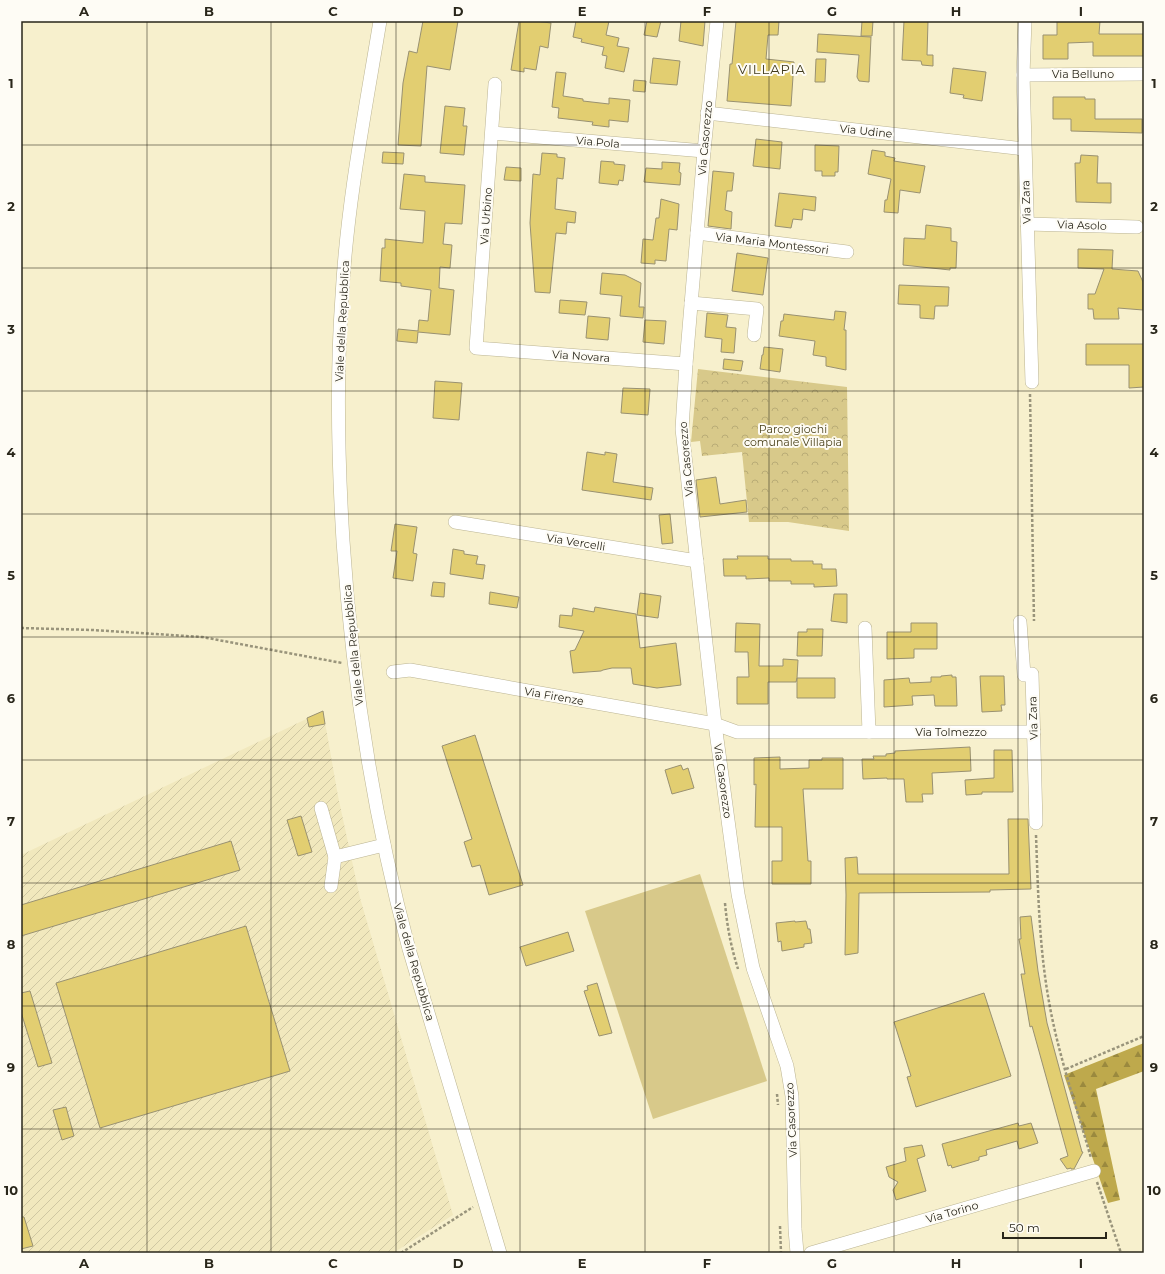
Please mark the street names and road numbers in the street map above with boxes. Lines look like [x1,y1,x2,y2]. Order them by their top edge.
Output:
street label: Via Belluno [1052,67,1114,81]
street label: Via Casorezzo [695,100,715,176]
street label: Via Udine [839,121,893,141]
street label: Via Pola [576,133,620,151]
street label: Via Zara [1018,180,1034,224]
street label: Via Urbino [477,187,495,245]
street label: Via Asolo [1057,217,1107,233]
street label: Via Maria Montessori [715,229,830,257]
street label: Viale della Repubblica [332,260,352,382]
street label: Via Novara [551,347,611,365]
street label: Via Casorezzo [676,421,696,497]
street label: Via Vercelli [546,530,606,554]
street label: Viale della Repubblica [340,584,366,706]
street label: Via Firenze [523,684,585,708]
street label: Via Zara [1025,696,1041,740]
street label: Via Tolmezzo [915,725,987,739]
street label: Via Casorezzo [711,743,735,819]
street label: Viale della Repubblica [390,902,438,1022]
street label: Via Casorezzo [782,1082,800,1158]
street label: Via Torino [924,1198,980,1226]

